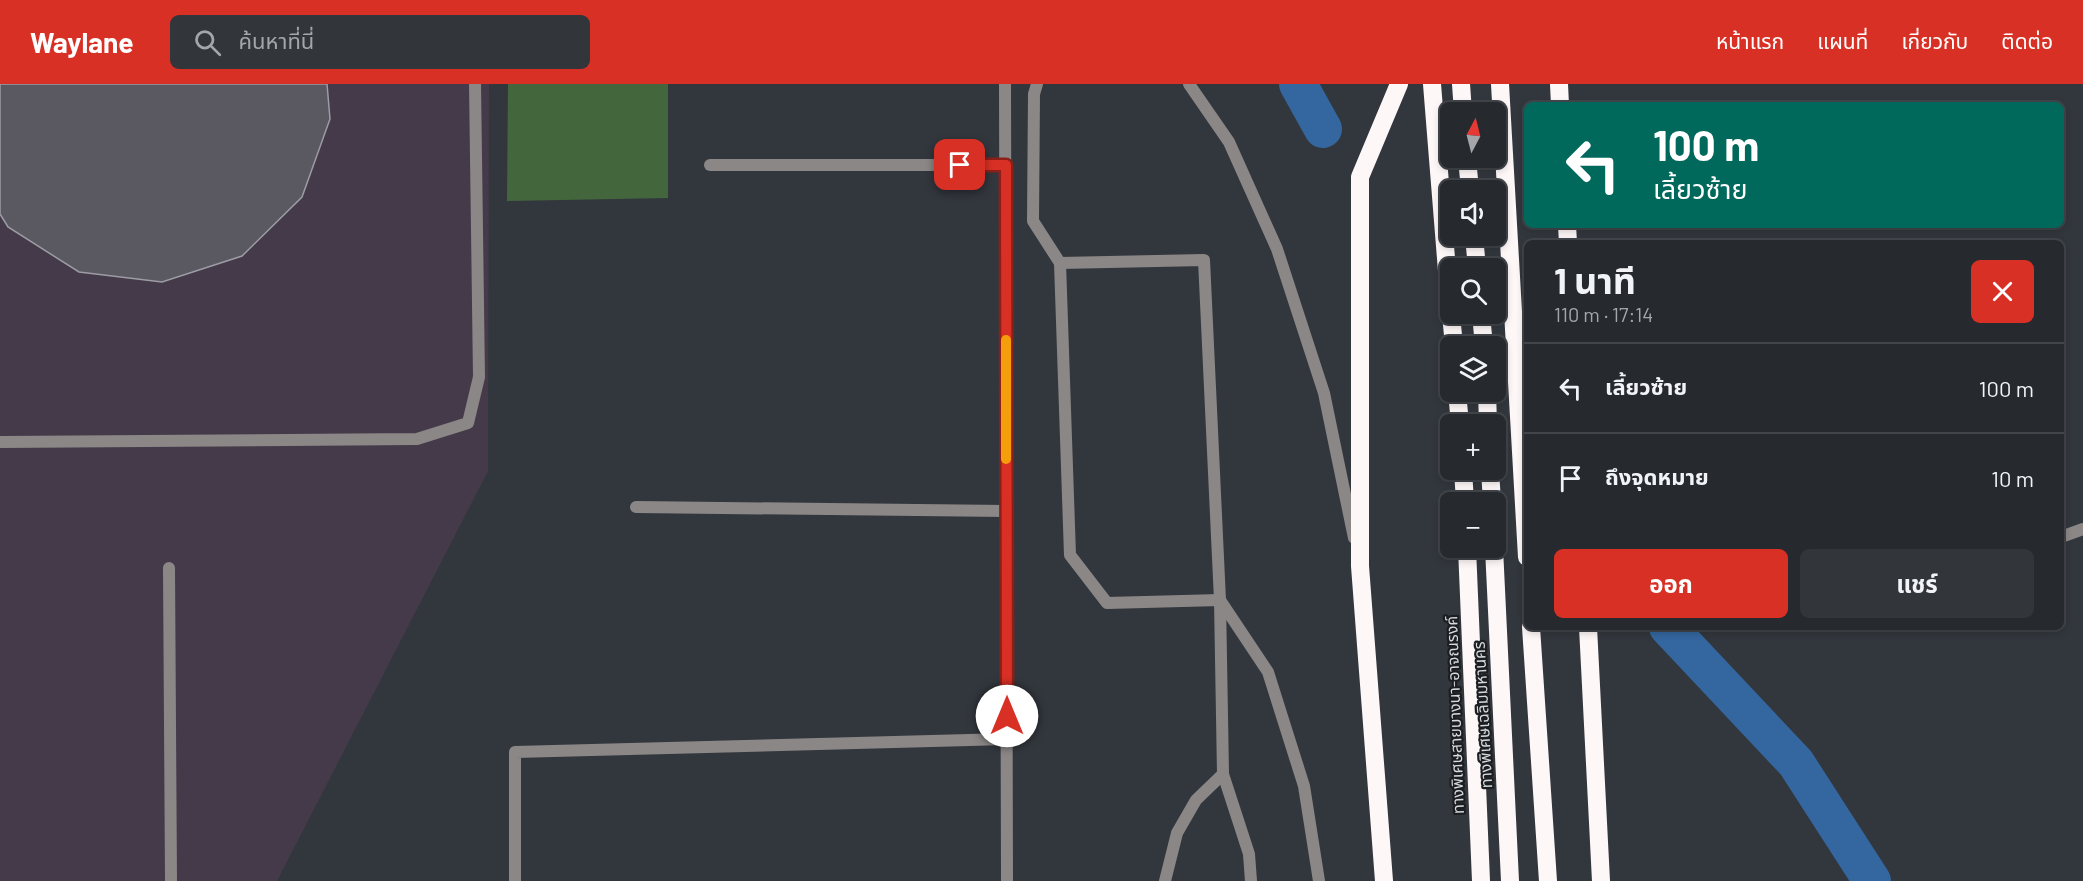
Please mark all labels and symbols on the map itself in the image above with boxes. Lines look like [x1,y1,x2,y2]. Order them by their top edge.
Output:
north arrow [1440,102,1506,168]
pin [934,139,985,190]
street label: ทางพิเศษสายบางนา-อาจณรงค์ [1441,616,1467,814]
street label: ทางพิเศษเฉลิมมหานคร [1469,641,1495,789]
position arrow [975,684,1039,748]

